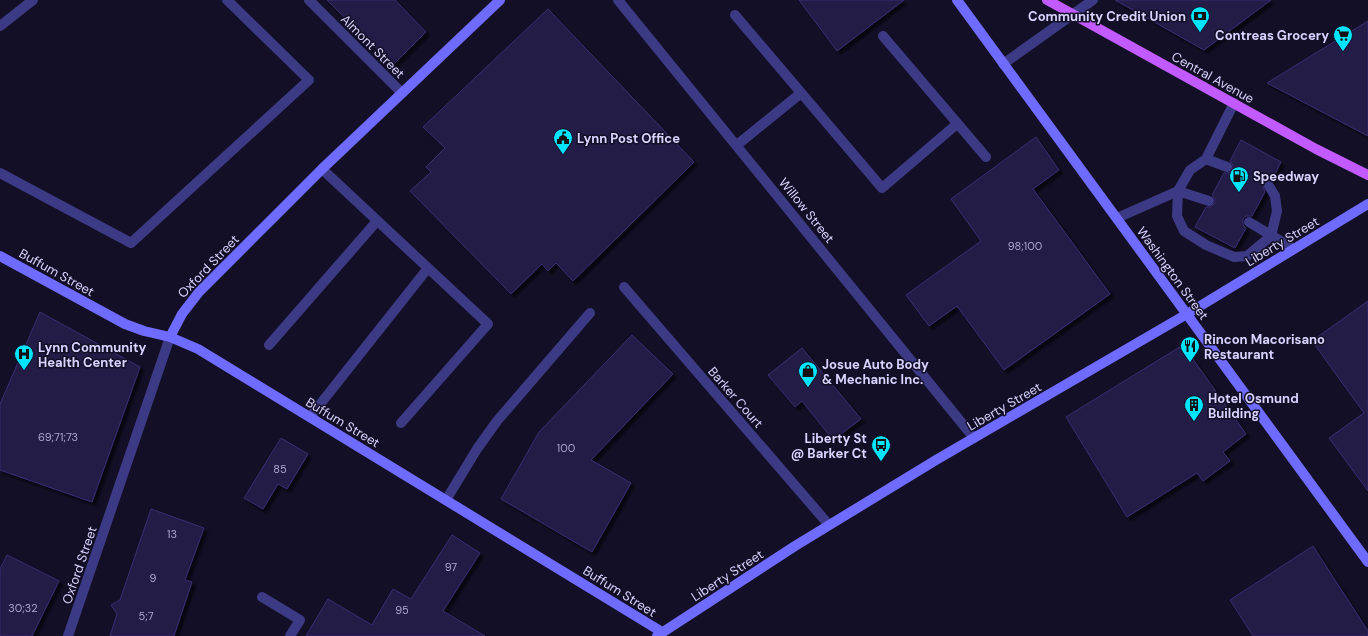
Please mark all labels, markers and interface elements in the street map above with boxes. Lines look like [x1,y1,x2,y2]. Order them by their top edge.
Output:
bank icon: Community Credit Union [1189,5,1211,33]
place label: Community Credit Union [1028,8,1186,25]
street label: Almont Street [337,11,408,82]
supermarket icon: Contreas Grocery [1332,24,1354,52]
place label: Contreas Grocery [1215,27,1329,44]
street label: Central Avenue [1169,48,1257,107]
public building icon: Lynn Post Office [552,127,574,155]
place label: Lynn Post Office [577,130,680,147]
fuel station icon: Speedway [1228,165,1250,193]
place label: Speedway [1253,168,1319,185]
street label: Willow Street [775,174,838,246]
street label: Liberty Street [1242,213,1322,270]
street label: Washington Street [1133,223,1212,323]
street label: Oxford Street [174,231,243,302]
house number: 98;100 [1008,239,1042,253]
street label: Buffum Street [16,245,97,300]
place label: Rincon Macorisano Restaurant [1204,331,1325,363]
restaurant icon: Rincon Macorisano Restaurant [1179,335,1201,363]
place label: Lynn Community Health Center [38,339,147,371]
hospital icon: Lynn Community Health Center [13,343,35,371]
place label: Josue Auto Body & Mechanic Inc. [822,356,929,388]
shop icon: Josue Auto Body & Mechanic Inc. [797,360,819,388]
street label: Barker Court [704,363,767,432]
street label: Liberty Street [964,378,1044,435]
place label: Hotel Osmund Building [1208,390,1299,422]
street label: Buffum Street [303,394,383,451]
building icon: Hotel Osmund Building [1183,394,1205,422]
house number: 69;71;73 [38,430,78,444]
place label: Liberty St @ Barker Ct [791,430,867,462]
bus stop icon: Liberty St @ Barker Ct [870,434,892,462]
house number: 100 [557,441,575,455]
house number: 85 [273,462,287,476]
street label: Oxford Street [58,524,101,606]
house number: 13 [167,527,177,541]
street label: Liberty Street [688,546,767,605]
house number: 97 [445,560,457,574]
street label: Buffum Street [580,562,660,621]
house number: 9 [150,571,157,585]
house number: 30;32 [8,601,38,615]
house number: 95 [395,603,409,617]
house number: 5;7 [138,609,154,623]

